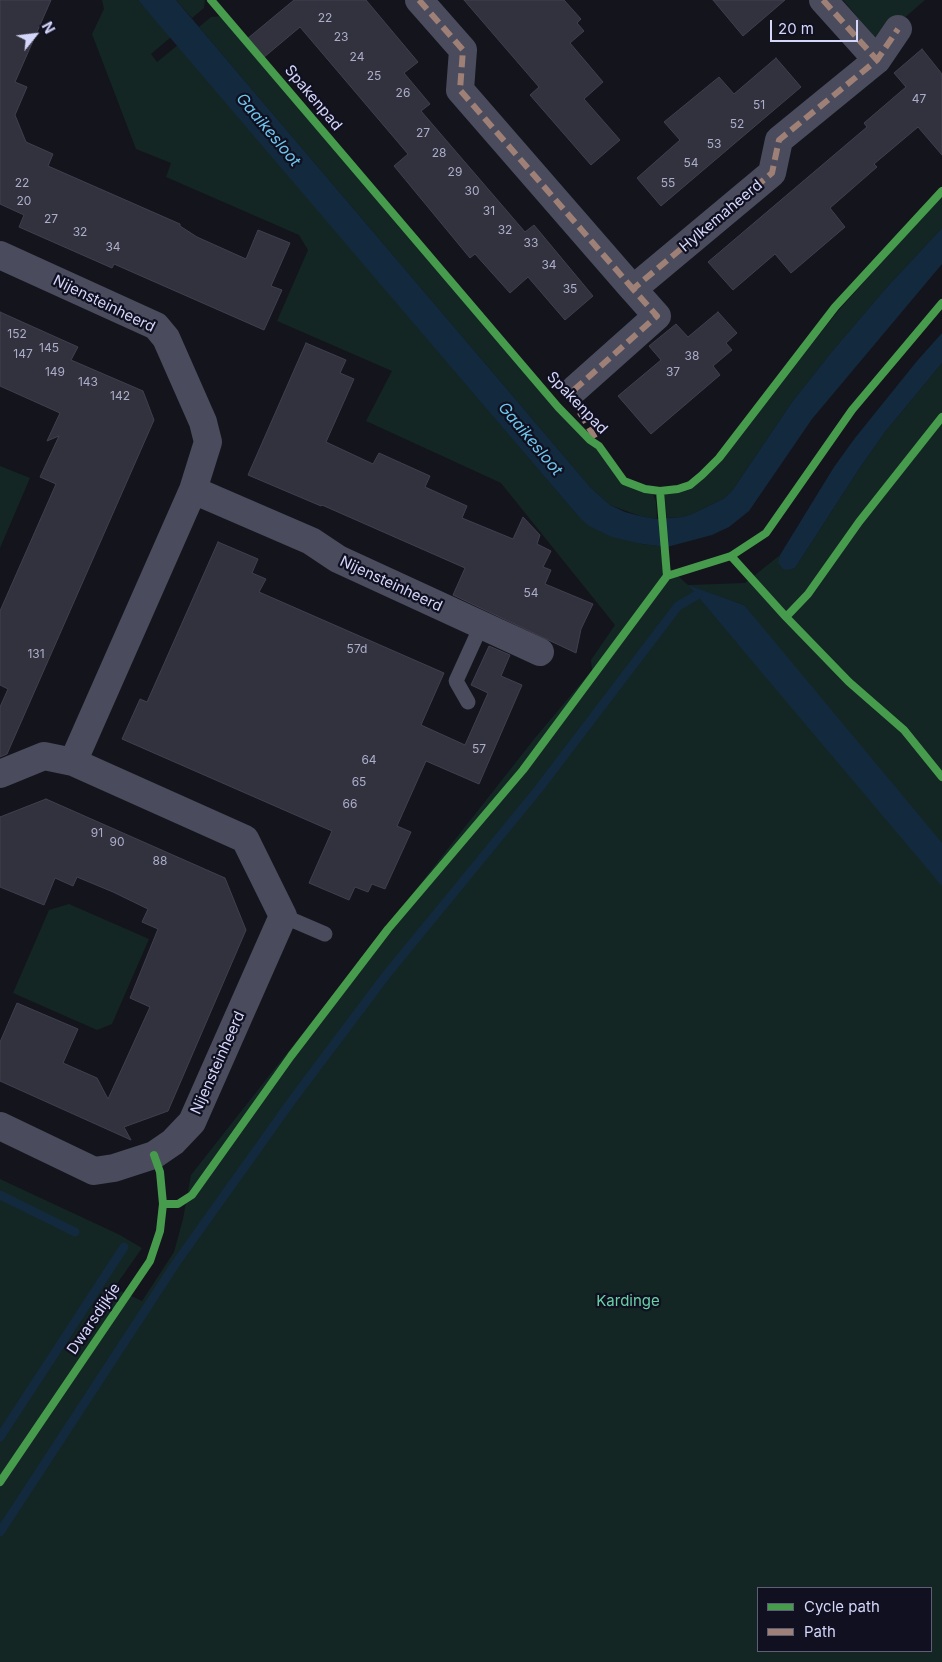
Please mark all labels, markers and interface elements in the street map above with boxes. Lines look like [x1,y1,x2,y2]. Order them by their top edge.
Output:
north arrow [10,10,60,60]
scale bar [772,10,860,42]
house number: 22 [318,11,332,25]
text: N [39,19,59,36]
text: 20 m [778,19,814,38]
house number: 23 [334,30,348,44]
house number: 24 [350,50,364,64]
street label: Spakenpad [280,62,346,134]
house number: 25 [367,69,381,83]
house number: 26 [396,86,410,100]
water label: Gaaikesloot [232,89,304,171]
house number: 47 [912,92,926,106]
house number: 51 [753,98,765,112]
house number: 52 [730,117,744,131]
house number: 27 [416,126,430,140]
house number: 53 [707,137,721,151]
house number: 28 [432,146,446,160]
house number: 54 [683,156,699,170]
house number: 29 [448,165,462,179]
house number: 22 [15,176,29,190]
house number: 55 [661,176,675,190]
street label: Hylkemaheerd [676,176,766,256]
house number: 30 [465,184,479,198]
house number: 20 [17,194,31,208]
house number: 31 [483,204,495,218]
house number: 27 [44,212,58,226]
house number: 32 [498,223,512,237]
house number: 32 [73,225,87,239]
house number: 33 [524,236,538,250]
house number: 34 [105,240,121,254]
house number: 34 [541,258,557,272]
street label: Nijensteinheerd [50,272,158,336]
house number: 35 [563,282,577,296]
house number: 152 [7,327,27,341]
house number: 145 [39,341,59,355]
house number: 147 [13,347,33,361]
house number: 38 [685,349,699,363]
house number: 149 [45,365,65,379]
house number: 37 [666,365,680,379]
street label: Spakenpad [543,368,611,438]
house number: 143 [78,375,98,389]
house number: 142 [110,389,130,403]
water label: Gaaikesloot [494,398,566,480]
street label: Nijensteinheerd [337,552,445,616]
house number: 54 [523,586,539,600]
house number: 57d [347,642,367,656]
house number: 131 [27,647,45,661]
house number: 57 [472,742,486,756]
house number: 64 [361,753,377,767]
house number: 65 [352,775,366,789]
house number: 66 [343,797,357,811]
house number: 91 [91,826,103,840]
house number: 90 [109,835,125,849]
house number: 88 [153,854,167,868]
street label: Nijensteinheerd [187,1009,249,1117]
street label: Dwarsdijkje [64,1280,124,1358]
park label: Kardinge [596,1292,660,1310]
legend [757,1587,932,1652]
text: Cycle path [804,1597,880,1616]
text: Path [804,1622,836,1641]

